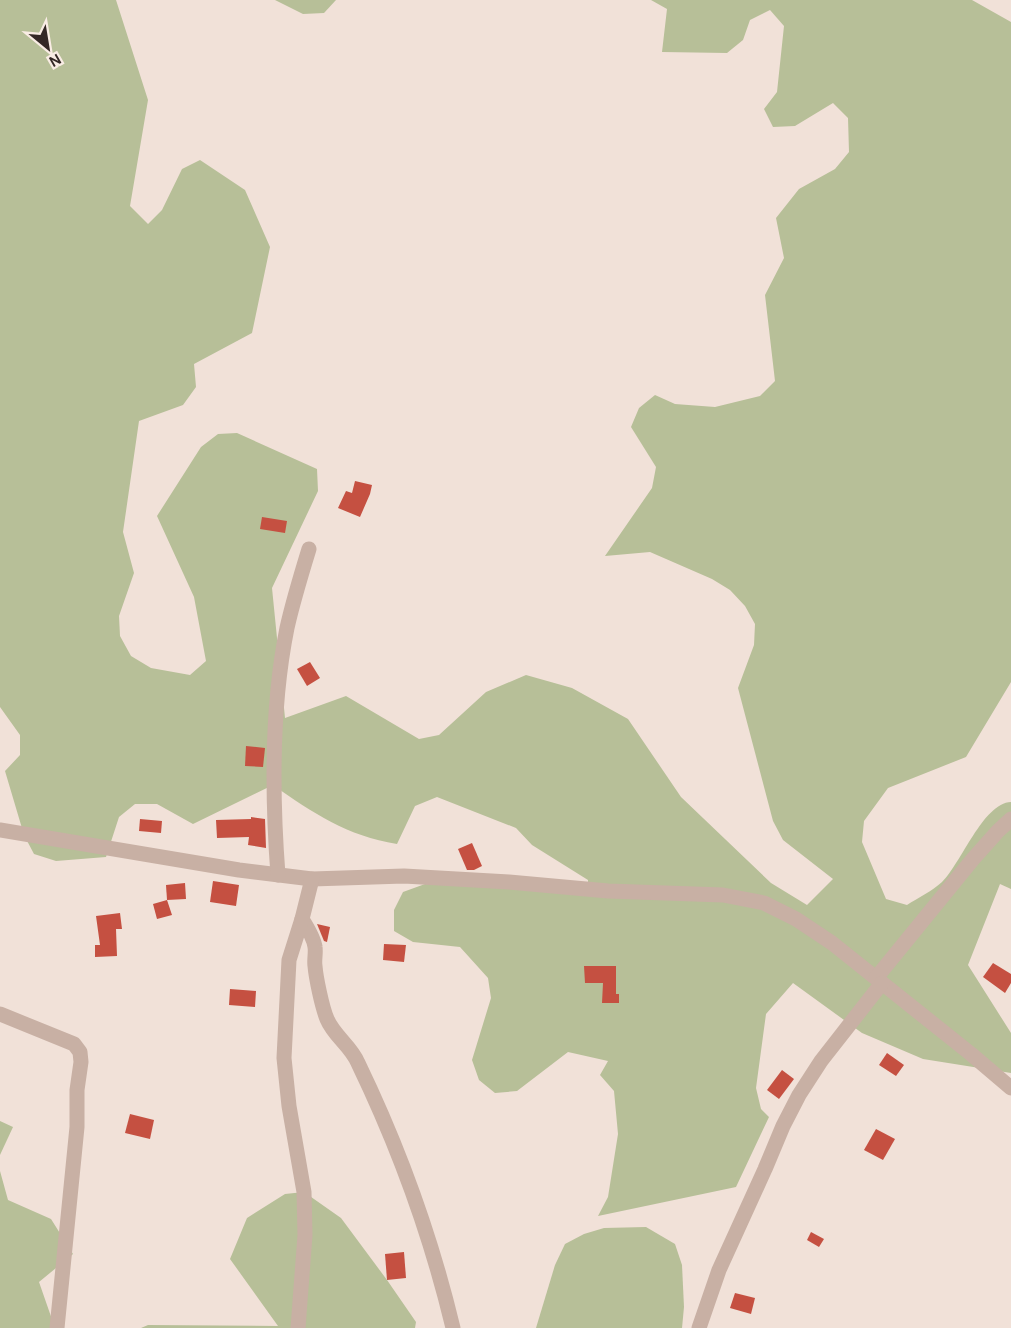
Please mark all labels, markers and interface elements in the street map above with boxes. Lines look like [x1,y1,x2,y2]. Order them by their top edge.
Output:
north arrow [18,18,78,78]
text: N [46,49,65,72]

